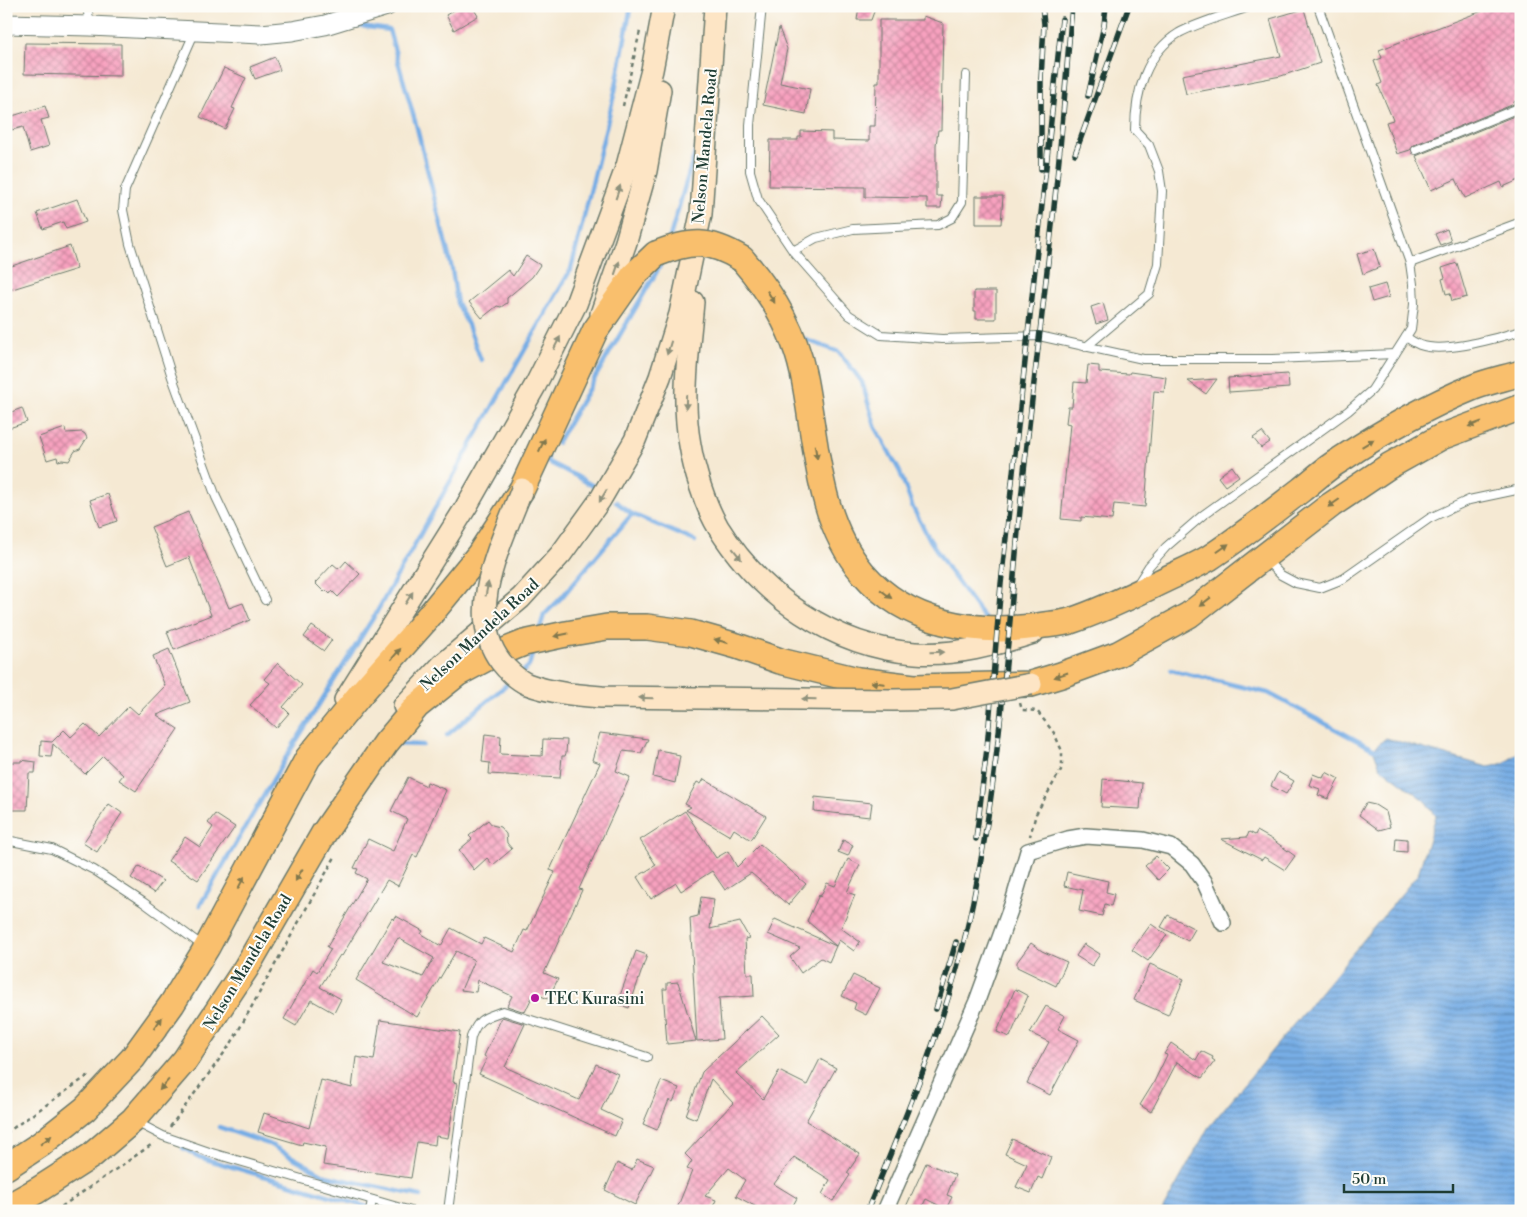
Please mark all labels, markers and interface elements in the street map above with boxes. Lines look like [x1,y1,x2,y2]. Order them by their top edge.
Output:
street label: Nelson Mandela Road [688,68,722,224]
one-way arrow [615,185,622,200]
one-way arrow [613,260,621,275]
one-way arrow [766,291,776,304]
one-way arrow [553,336,561,350]
one-way arrow [665,341,673,356]
one-way arrow [682,395,690,411]
one-way arrow [1467,420,1482,428]
one-way arrow [538,438,546,452]
one-way arrow [1362,438,1375,447]
one-way arrow [812,444,820,460]
one-way arrow [598,489,607,502]
one-way arrow [1327,498,1341,508]
one-way arrow [1216,543,1229,553]
one-way arrow [731,547,742,560]
street label: Nelson Mandela Road [416,574,543,695]
one-way arrow [484,580,492,596]
one-way arrow [879,588,892,599]
one-way arrow [404,591,413,605]
one-way arrow [1199,597,1212,608]
one-way arrow [553,631,568,639]
one-way arrow [713,637,728,645]
one-way arrow [390,648,402,660]
one-way arrow [930,648,946,656]
one-way arrow [1053,671,1068,679]
one-way arrow [869,678,885,686]
one-way arrow [638,694,654,702]
one-way arrow [800,695,816,703]
one-way arrow [295,868,304,881]
one-way arrow [237,876,245,891]
street label: Nelson Mandela Road [199,891,296,1034]
place label: TEC Kurasini [545,989,645,1009]
marker: TEC Kurasini [529,992,541,1004]
one-way arrow [153,1016,163,1030]
one-way arrow [158,1078,170,1090]
one-way arrow [39,1134,52,1145]
scale bar [1344,1162,1453,1194]
text: 50 m [1352,1170,1386,1189]

